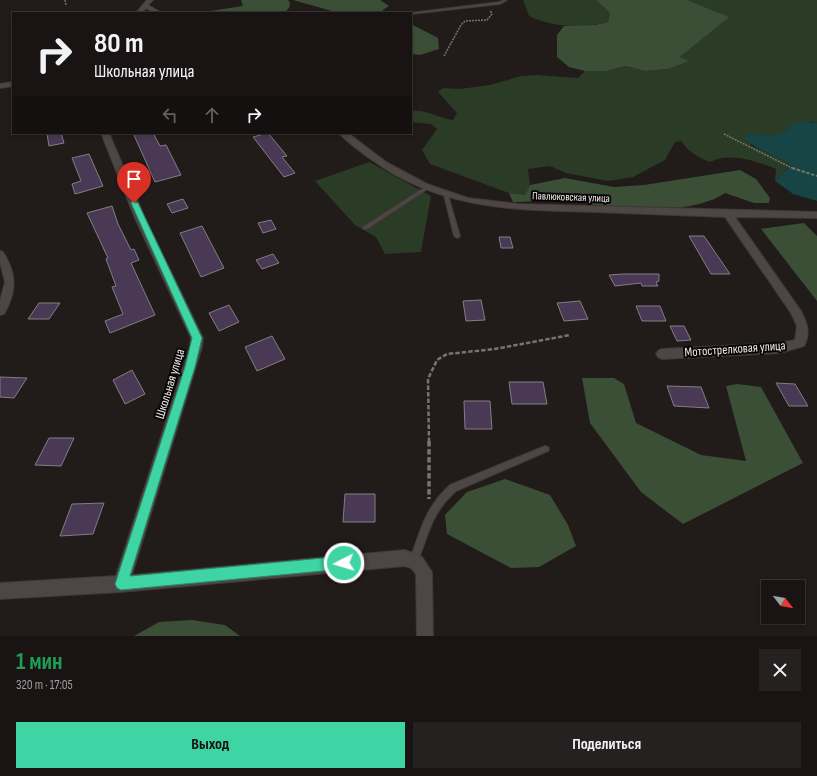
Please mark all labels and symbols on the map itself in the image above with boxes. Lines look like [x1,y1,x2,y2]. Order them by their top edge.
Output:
pin [117,162,151,203]
street label: Павлюковская улица [532,189,610,205]
street label: Мотострелковая улица [684,337,786,361]
street label: Школьная улица [152,347,188,421]
position arrow [323,542,365,584]
north arrow [761,580,805,624]

